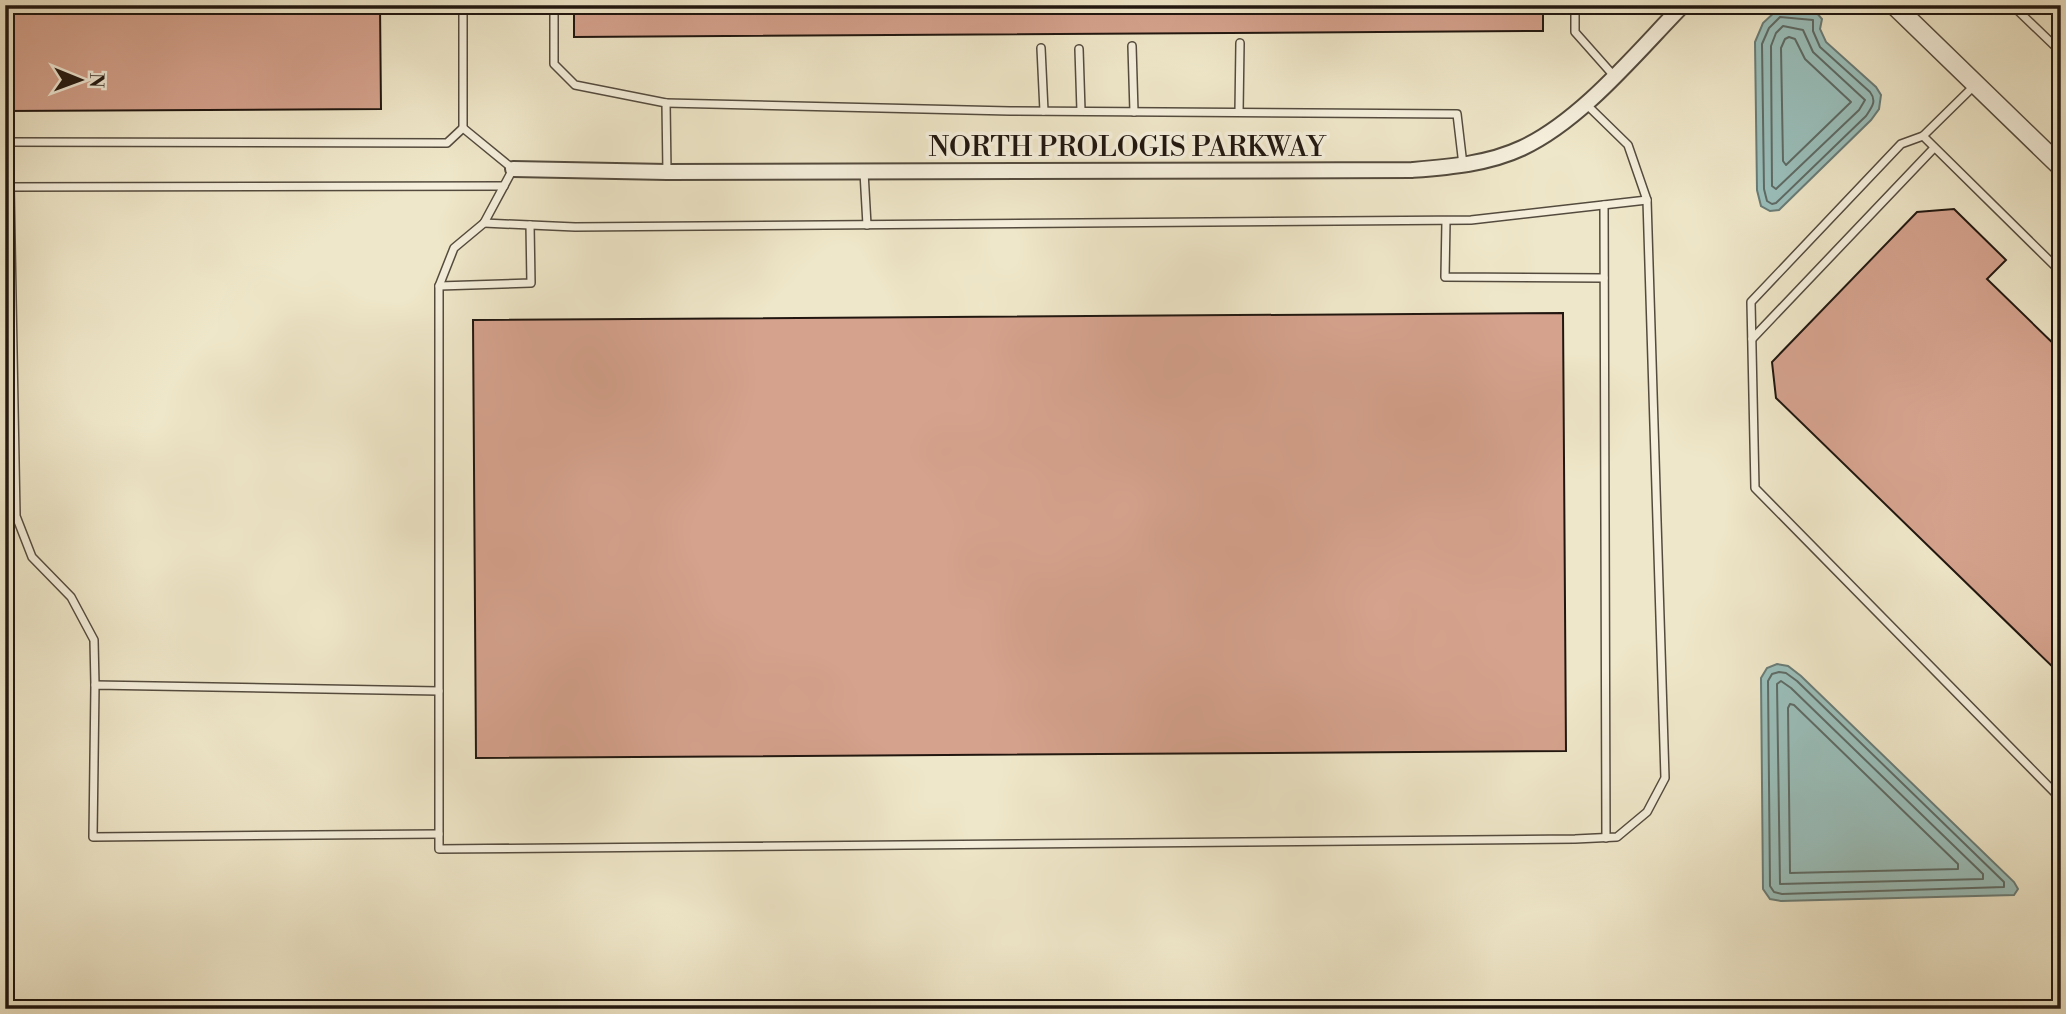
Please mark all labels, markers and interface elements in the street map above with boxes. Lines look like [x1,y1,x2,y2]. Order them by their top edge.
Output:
north arrow [46,46,116,116]
text: N [84,73,108,88]
street label: NORTH PROLOGIS PARKWAY [929,130,1327,165]

